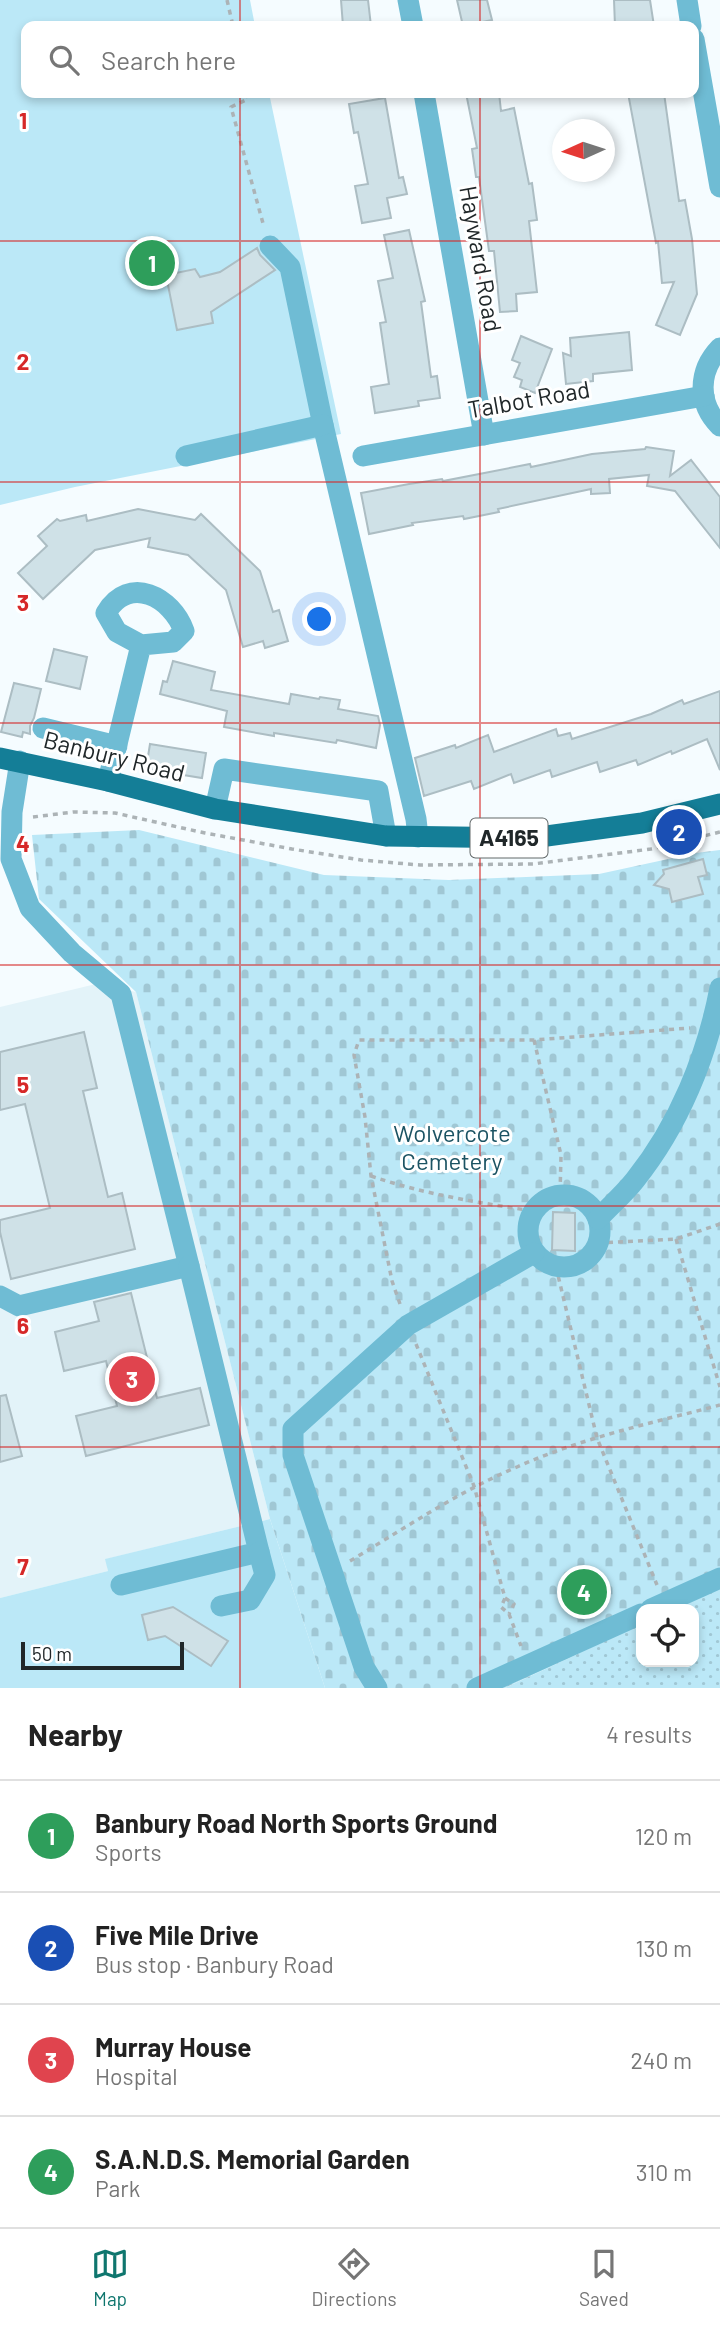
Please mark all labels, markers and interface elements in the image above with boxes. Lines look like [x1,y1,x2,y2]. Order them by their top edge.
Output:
search box [21,21,699,98]
icon: search [45,41,83,79]
text: Search here [101,44,236,75]
text: 1 [19,106,27,134]
north arrow [552,119,615,182]
street label: Hayward Road [454,183,509,334]
pin: 1 [129,237,175,289]
text: 2 [17,347,29,375]
street label: Talbot Road [465,374,592,424]
text: 3 [17,588,29,616]
your location [302,602,336,636]
street label: Banbury Road [41,724,188,787]
pin: 2 [656,806,702,858]
road number: A4165 [470,818,548,858]
text: 4 [16,829,30,857]
text: 5 [17,1070,29,1098]
park label: Wolvercote Cemetery [393,1118,511,1175]
text: 6 [17,1311,29,1339]
pin: 3 [109,1353,155,1405]
text: 7 [17,1552,29,1580]
pin: 4 [561,1566,607,1618]
map controls [636,1604,699,1667]
button: locate [636,1604,699,1667]
scale bar [21,1639,184,1671]
text: 50 m [32,1642,72,1665]
text: Nearby [28,1716,123,1752]
text: 4 results [606,1720,692,1748]
text: Banbury Road North Sports Ground [95,1807,497,1838]
text: 1 [47,1822,55,1850]
text: 120 m [635,1822,692,1850]
text: Sports [95,1838,162,1866]
text: Five Mile Drive [95,1919,259,1950]
text: 2 [45,1934,57,1962]
text: 130 m [635,1934,692,1962]
text: Bus stop · Banbury Road [95,1950,334,1978]
text: Murray House [95,2031,251,2062]
text: 3 [45,2046,57,2074]
text: 240 m [630,2046,692,2074]
text: Hospital [95,2062,178,2090]
text: S.A.N.D.S. Memorial Garden [95,2143,410,2174]
text: 4 [44,2158,58,2186]
text: 310 m [636,2158,692,2186]
text: Park [95,2174,140,2202]
tab: Map [91,2245,129,2310]
tab: Directions [312,2245,397,2310]
tab: Saved [579,2245,629,2310]

